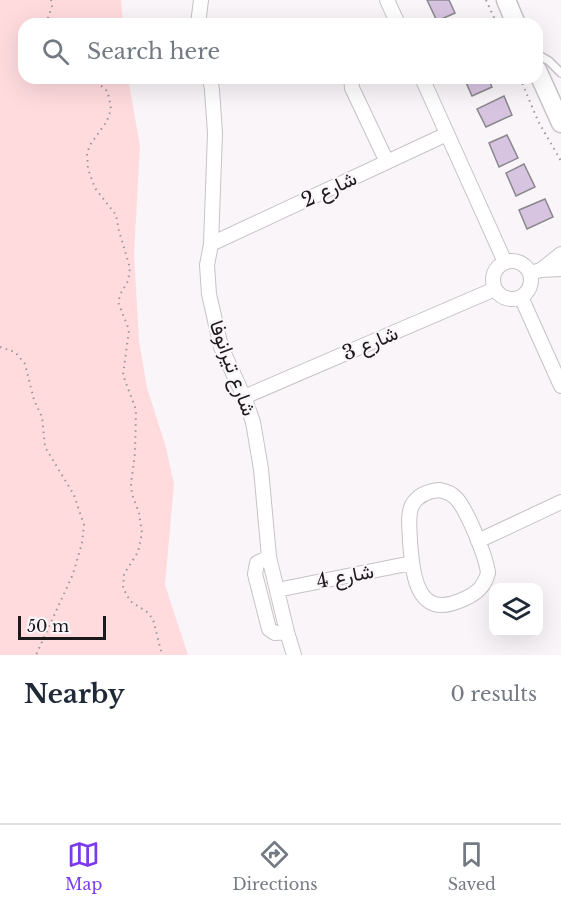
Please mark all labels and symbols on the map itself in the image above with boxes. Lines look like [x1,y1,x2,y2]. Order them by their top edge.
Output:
street label: شارع 2 [298,166,361,214]
street label: شارع تيرانوفا [203,317,261,420]
street label: شارع 3 [338,321,402,367]
street label: شارع 4 [314,559,376,595]
scale bar [18,613,106,640]

